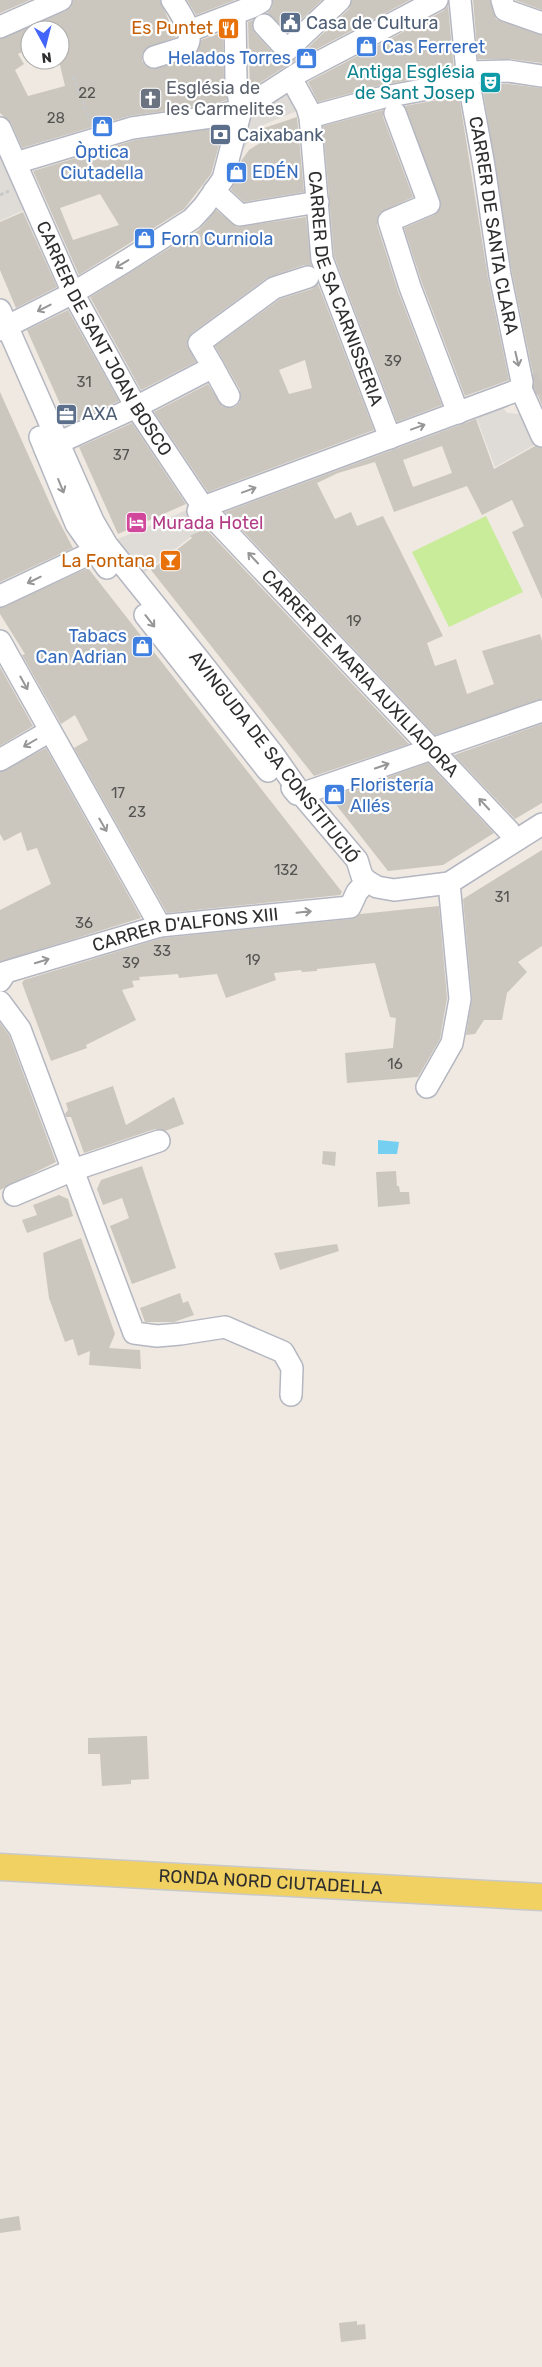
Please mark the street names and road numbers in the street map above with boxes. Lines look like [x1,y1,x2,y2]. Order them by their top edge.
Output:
street label: CARRER DE SANTA CLARA [464,114,523,337]
street label: CARRER DE SA CARNISSERIA [304,170,388,409]
street label: CARRER DE SANT JOAN BOSCO [32,218,177,460]
street label: CARRER DE MARIA AUXILIADORA [257,565,463,782]
street label: AVINGUDA DE SA CONSTITUCIÓ [184,646,364,868]
street label: CARRER D'ALFONS XIII [90,903,279,957]
street label: RONDA NORD CIUTADELLA [158,1865,383,1899]

